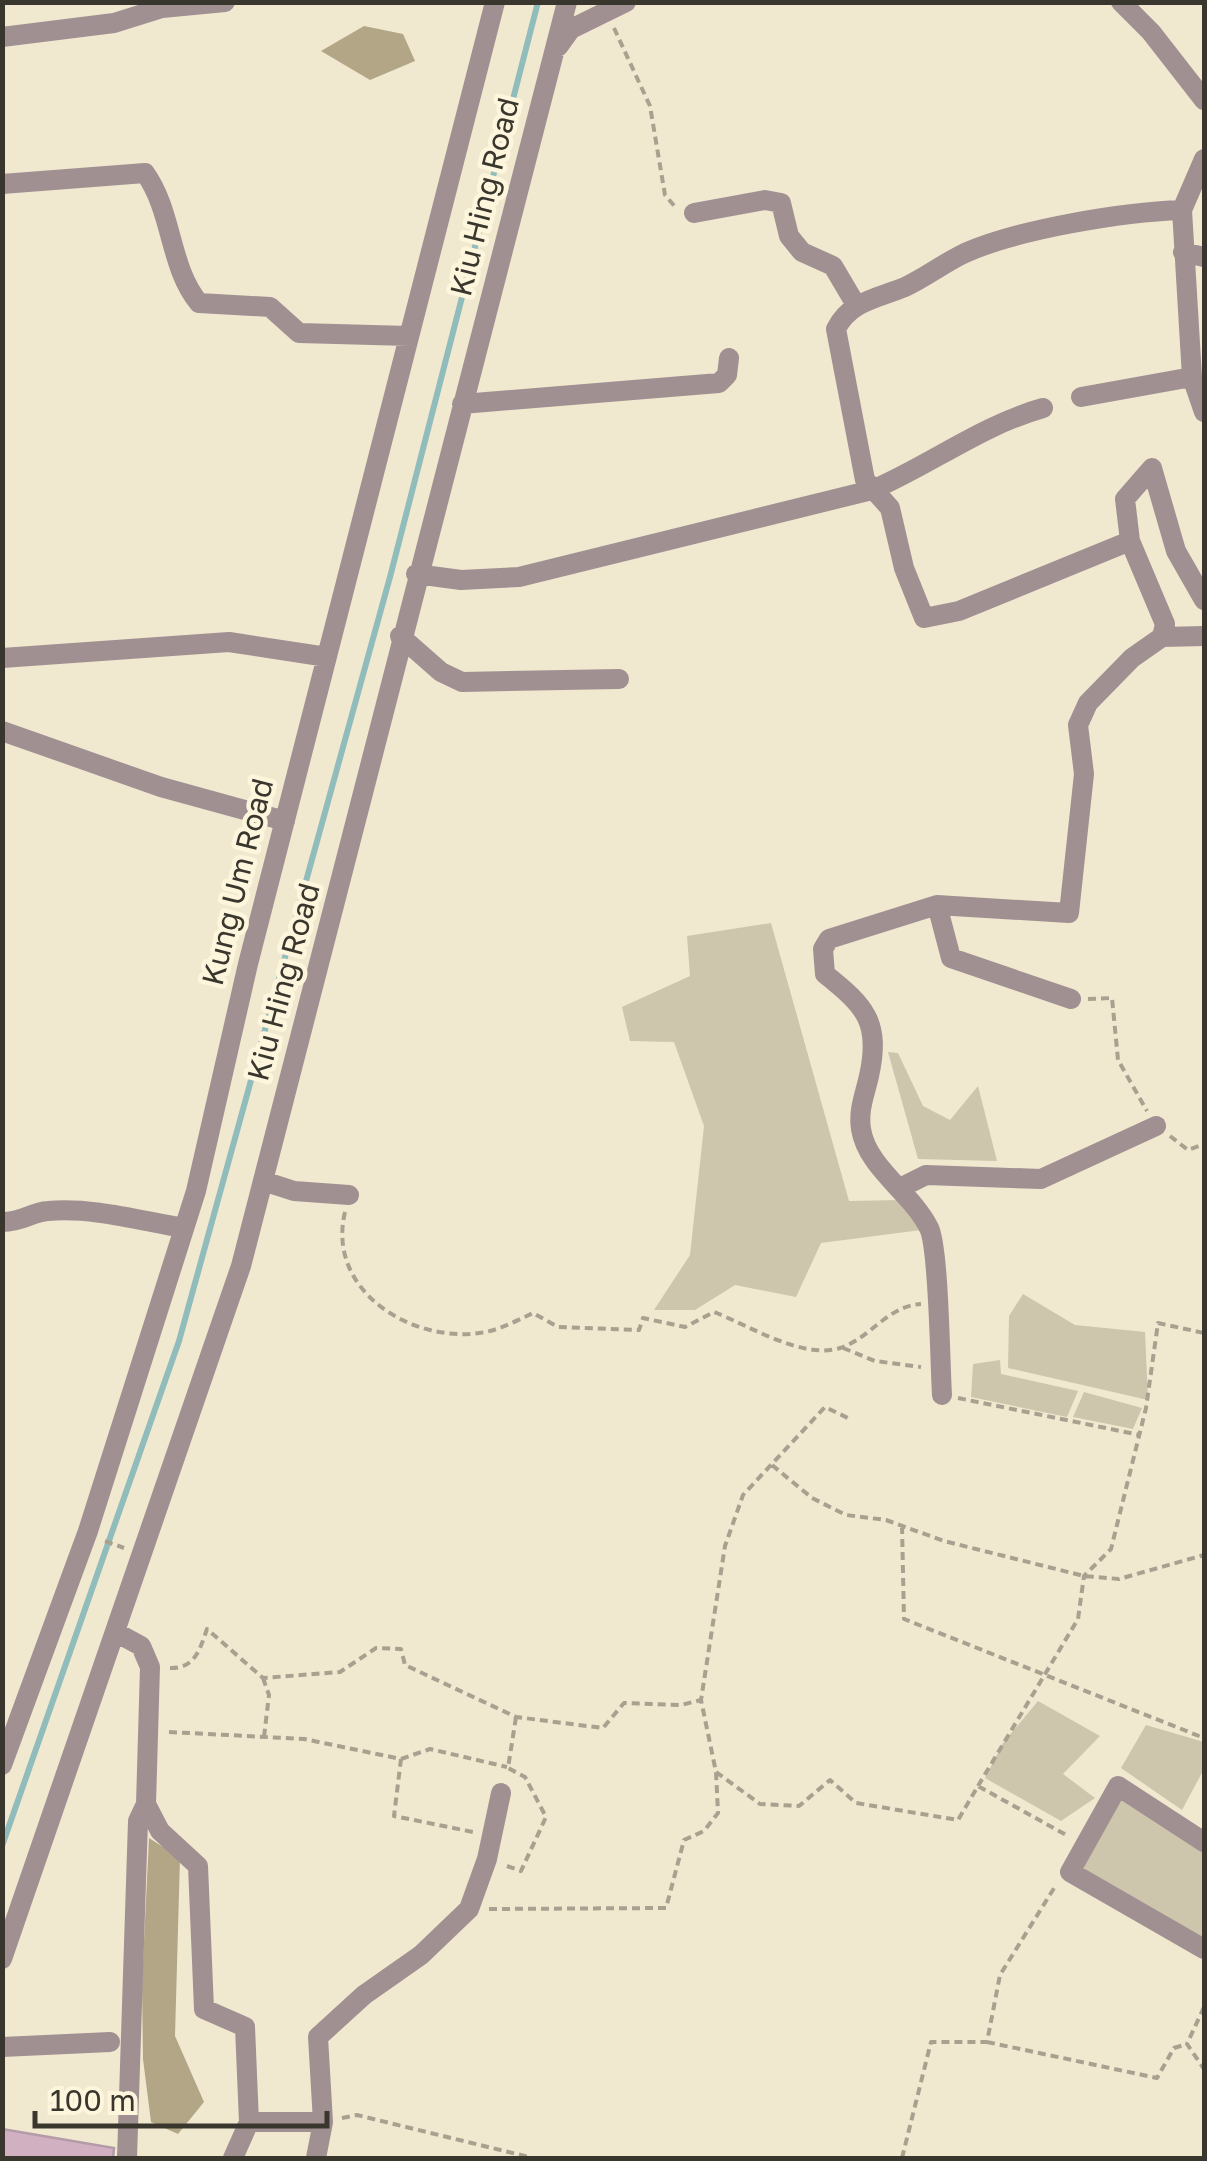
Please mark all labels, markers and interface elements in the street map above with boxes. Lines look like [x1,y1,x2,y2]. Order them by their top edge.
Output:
street label: Kiu Hing Road [442,94,526,300]
street label: Kung Um Road [194,774,280,989]
street label: Kiu Hing Road [239,879,327,1085]
scale bar [35,2066,328,2128]
text: 100 m [50,2082,136,2118]

